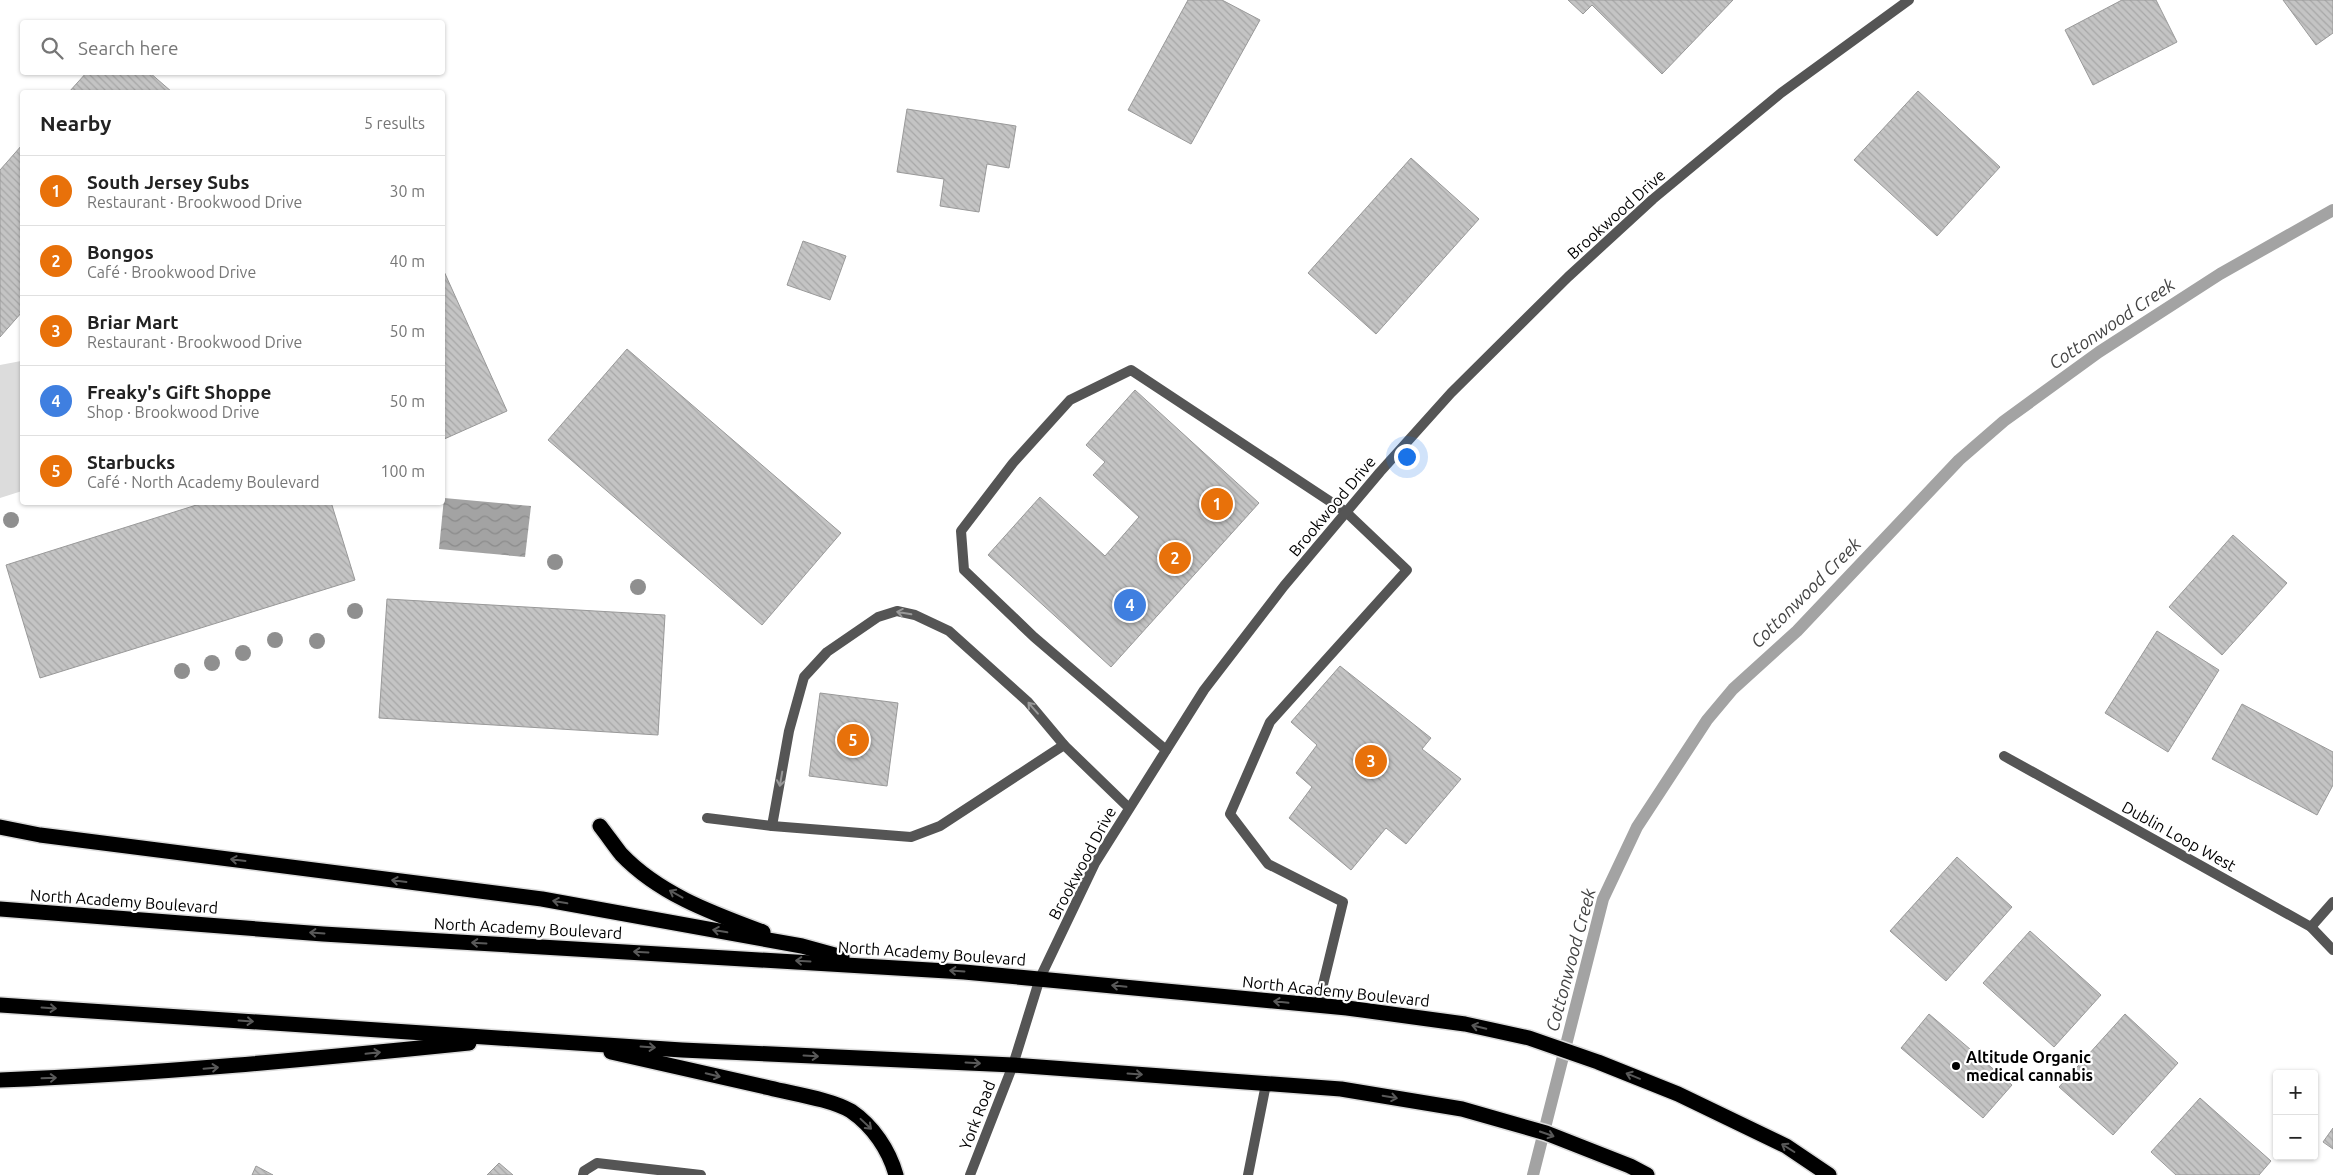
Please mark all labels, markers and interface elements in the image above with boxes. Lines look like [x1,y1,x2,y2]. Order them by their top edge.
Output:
search box [20,20,445,75]
icon: search [38,34,66,62]
text: Search here [78,37,178,59]
text: Nearby [40,111,111,135]
text: 5 results [364,114,425,132]
street label: Brookwood Drive [1564,165,1668,263]
text: South Jersey Subs [87,171,250,193]
text: 1 [51,182,61,200]
text: 30 m [389,182,425,200]
text: Restaurant · Brookwood Drive [87,193,302,211]
text: Bongos [87,241,154,263]
text: 2 [51,252,61,270]
text: 40 m [389,252,425,270]
text: Café · Brookwood Drive [87,263,256,281]
water label: Cottonwood Creek [2045,273,2179,373]
text: Briar Mart [87,311,179,333]
text: 3 [51,322,61,340]
text: 50 m [389,322,425,340]
text: Restaurant · Brookwood Drive [87,333,302,351]
text: Freaky's Gift Shoppe [87,381,271,403]
text: 4 [51,392,61,410]
text: 50 m [389,392,425,410]
text: Shop · Brookwood Drive [87,403,260,421]
your location [1394,444,1420,470]
text: Starbucks [87,451,175,473]
street label: Brookwood Drive [1285,452,1379,560]
text: 5 [51,462,61,480]
text: 100 m [380,462,425,480]
text: Café · North Academy Boulevard [87,473,320,491]
pin: 1 [1201,485,1233,523]
water label: Cottonwood Creek [1746,533,1865,651]
pin: 2 [1159,539,1191,577]
pin: 4 [1114,586,1146,624]
one-way arrow [896,607,912,617]
one-way arrow [1027,701,1038,714]
pin: 5 [837,721,869,759]
pin: 3 [1355,742,1387,780]
one-way arrow [775,770,785,786]
street label: Dublin Loop West [2119,797,2240,875]
street label: Brookwood Drive [1045,804,1119,922]
one-way arrow [230,855,246,865]
one-way arrow [391,876,407,886]
street label: North Academy Boulevard [29,885,219,917]
water label: Cottonwood Creek [1541,885,1599,1034]
one-way arrow [669,889,683,899]
one-way arrow [552,897,568,907]
street label: North Academy Boulevard [433,914,623,942]
one-way arrow [712,926,728,935]
one-way arrow [309,929,325,938]
street label: North Academy Boulevard [837,937,1027,969]
one-way arrow [471,938,487,947]
one-way arrow [633,947,649,956]
one-way arrow [796,957,812,966]
one-way arrow [950,967,966,976]
street label: North Academy Boulevard [1241,972,1431,1010]
one-way arrow [1112,981,1128,991]
one-way arrow [1273,997,1289,1007]
one-way arrow [40,1003,56,1012]
one-way arrow [237,1016,253,1025]
one-way arrow [1471,1022,1487,1031]
one-way arrow [640,1043,656,1052]
one-way arrow [364,1048,380,1058]
place label: Altitude Organic medical cannabis [1966,1048,2093,1084]
one-way arrow [802,1051,818,1060]
one-way arrow [965,1059,981,1068]
marker: Altitude Organic medical cannabis [1950,1060,1962,1072]
one-way arrow [203,1064,219,1073]
one-way arrow [1127,1069,1143,1078]
map controls [2273,1070,2318,1160]
button: + [2273,1070,2318,1115]
one-way arrow [704,1071,720,1080]
one-way arrow [1626,1071,1641,1080]
one-way arrow [40,1074,56,1083]
street label: York Road [956,1078,998,1152]
one-way arrow [1381,1093,1397,1103]
button: − [2273,1115,2318,1160]
one-way arrow [859,1118,872,1130]
one-way arrow [1539,1130,1555,1139]
one-way arrow [1782,1142,1796,1152]

